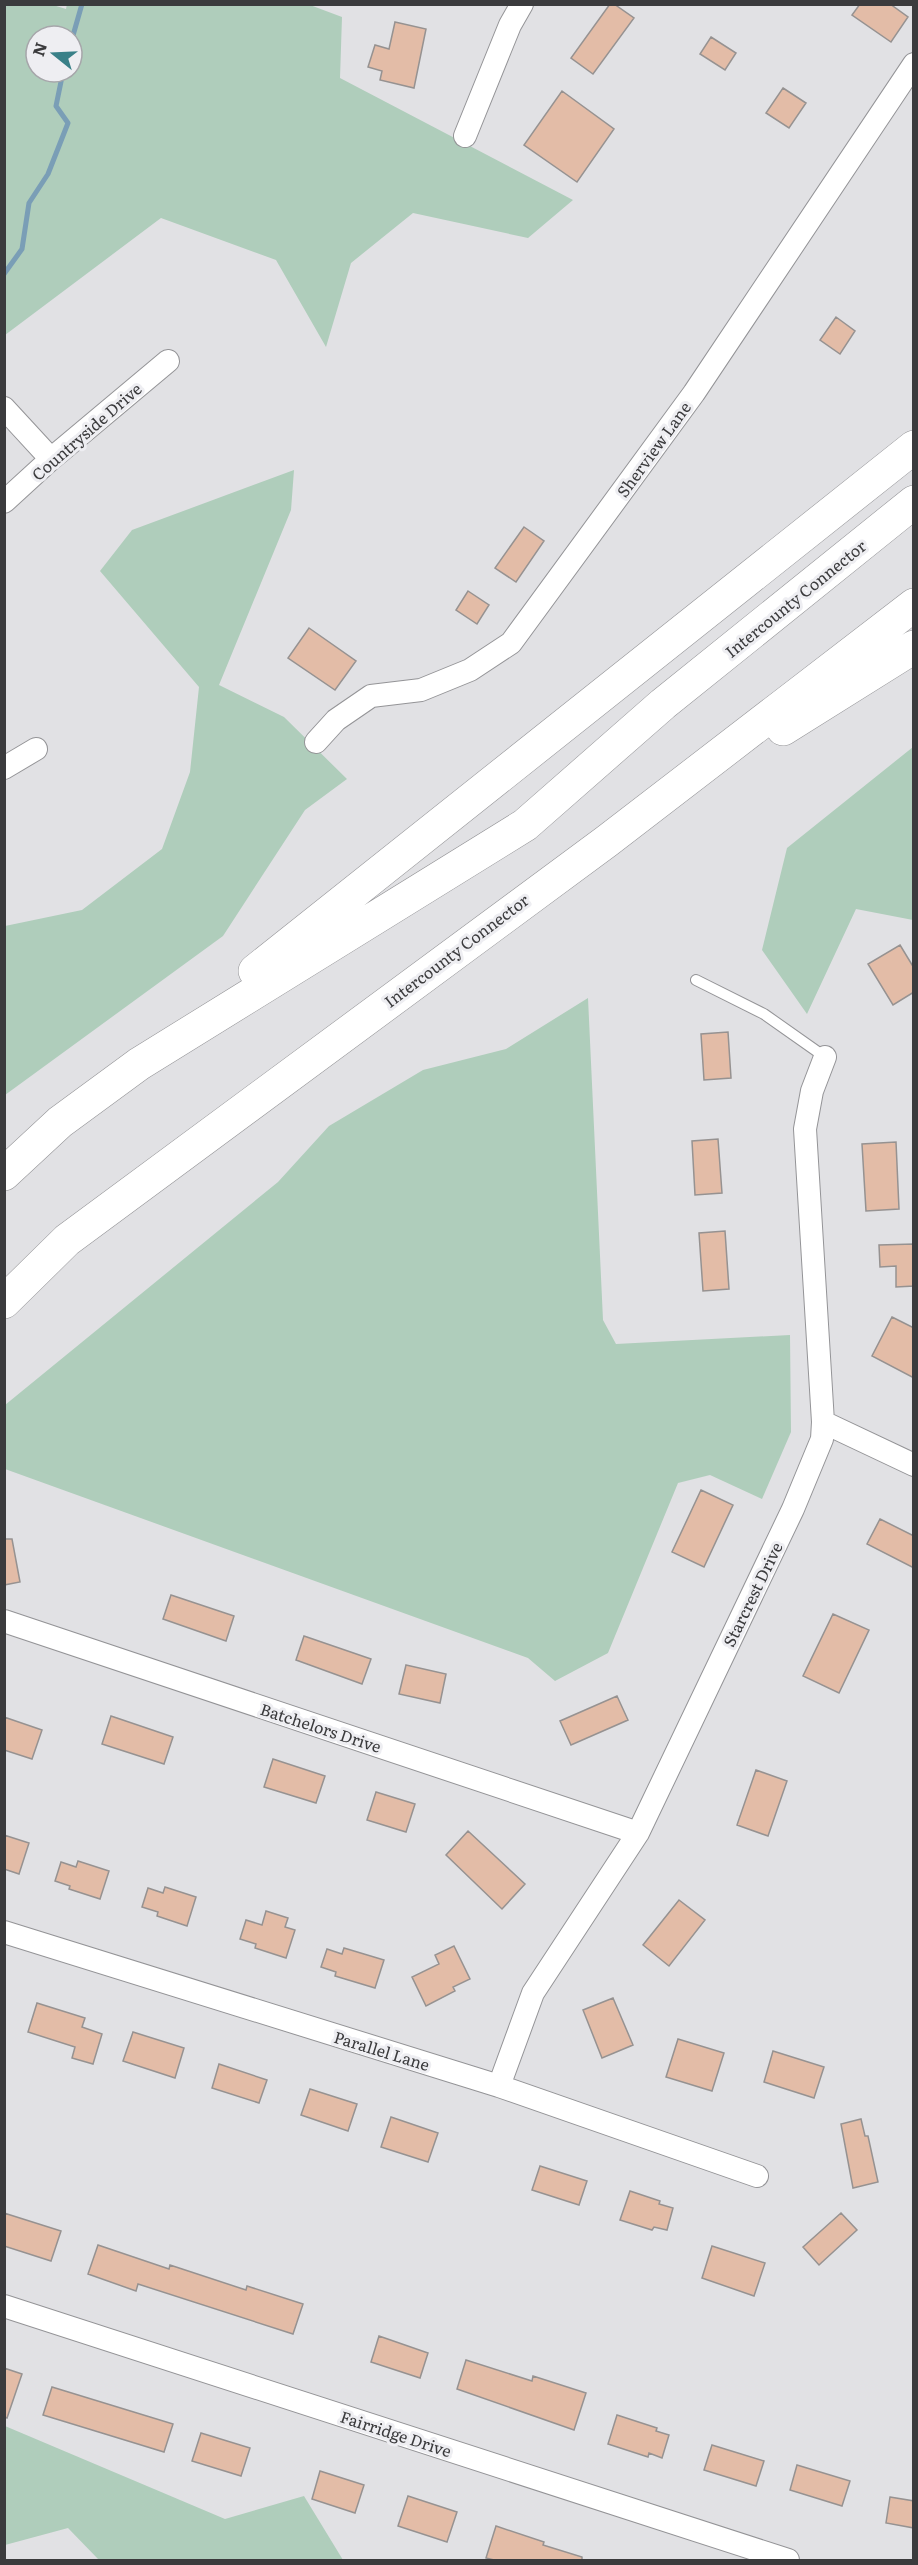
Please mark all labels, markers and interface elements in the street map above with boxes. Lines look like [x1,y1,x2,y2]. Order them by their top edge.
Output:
north arrow [24,24,84,84]
text: N [25,39,52,59]
street label: Countryside Drive [26,376,146,486]
street label: Sherview Lane [610,396,696,502]
street label: Intercounty Connector [719,533,871,663]
street label: Intercounty Connector [379,887,534,1012]
street label: Starcrest Drive [716,1538,788,1650]
street label: Batchelors Drive [257,1696,385,1758]
street label: Parallel Lane [331,2024,433,2076]
street label: Fairridge Drive [337,2404,455,2462]

